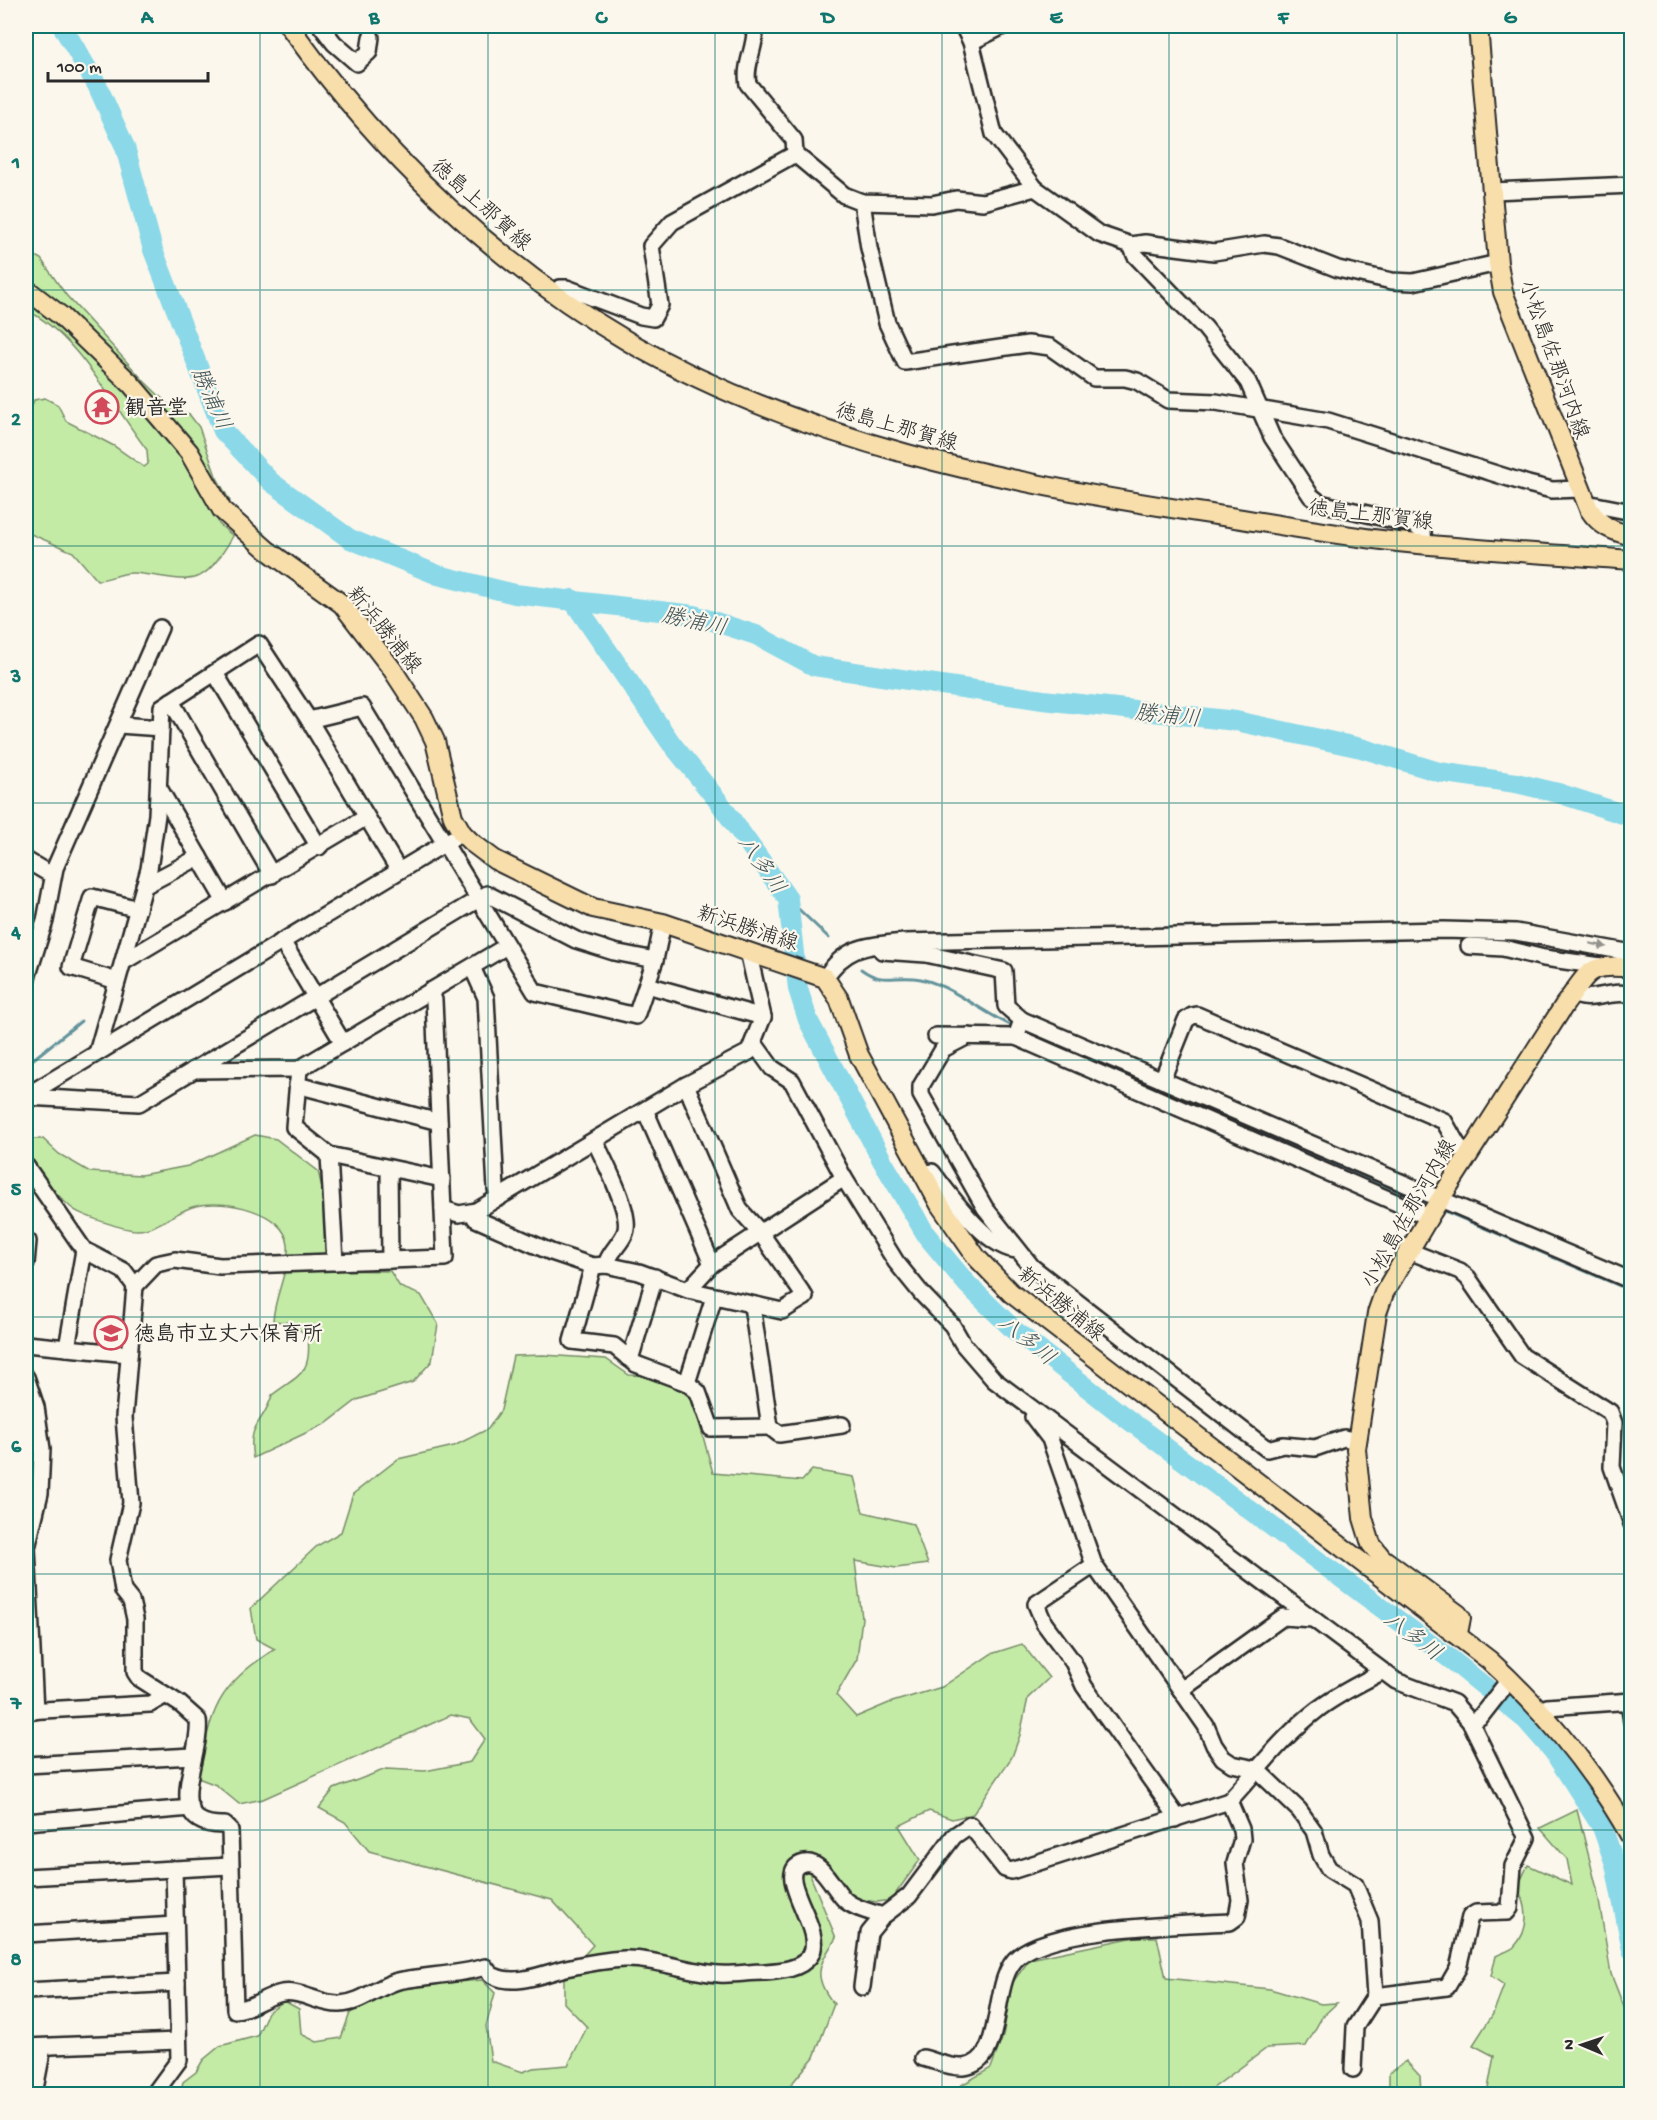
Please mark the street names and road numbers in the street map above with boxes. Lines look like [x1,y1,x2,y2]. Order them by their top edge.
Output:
street label: 徳島上那賀線 [424,154,536,258]
street label: 小松島佐那河内線 [1511,277,1593,443]
street label: 徳島上那賀線 [832,399,960,459]
street label: 徳島上那賀線 [1307,496,1435,538]
street label: 新浜勝浦線 [340,581,427,680]
street label: 新浜勝浦線 [693,900,801,958]
street label: 小松島佐那河内線 [1357,1135,1464,1294]
street label: 新浜勝浦線 [1011,1261,1110,1348]

